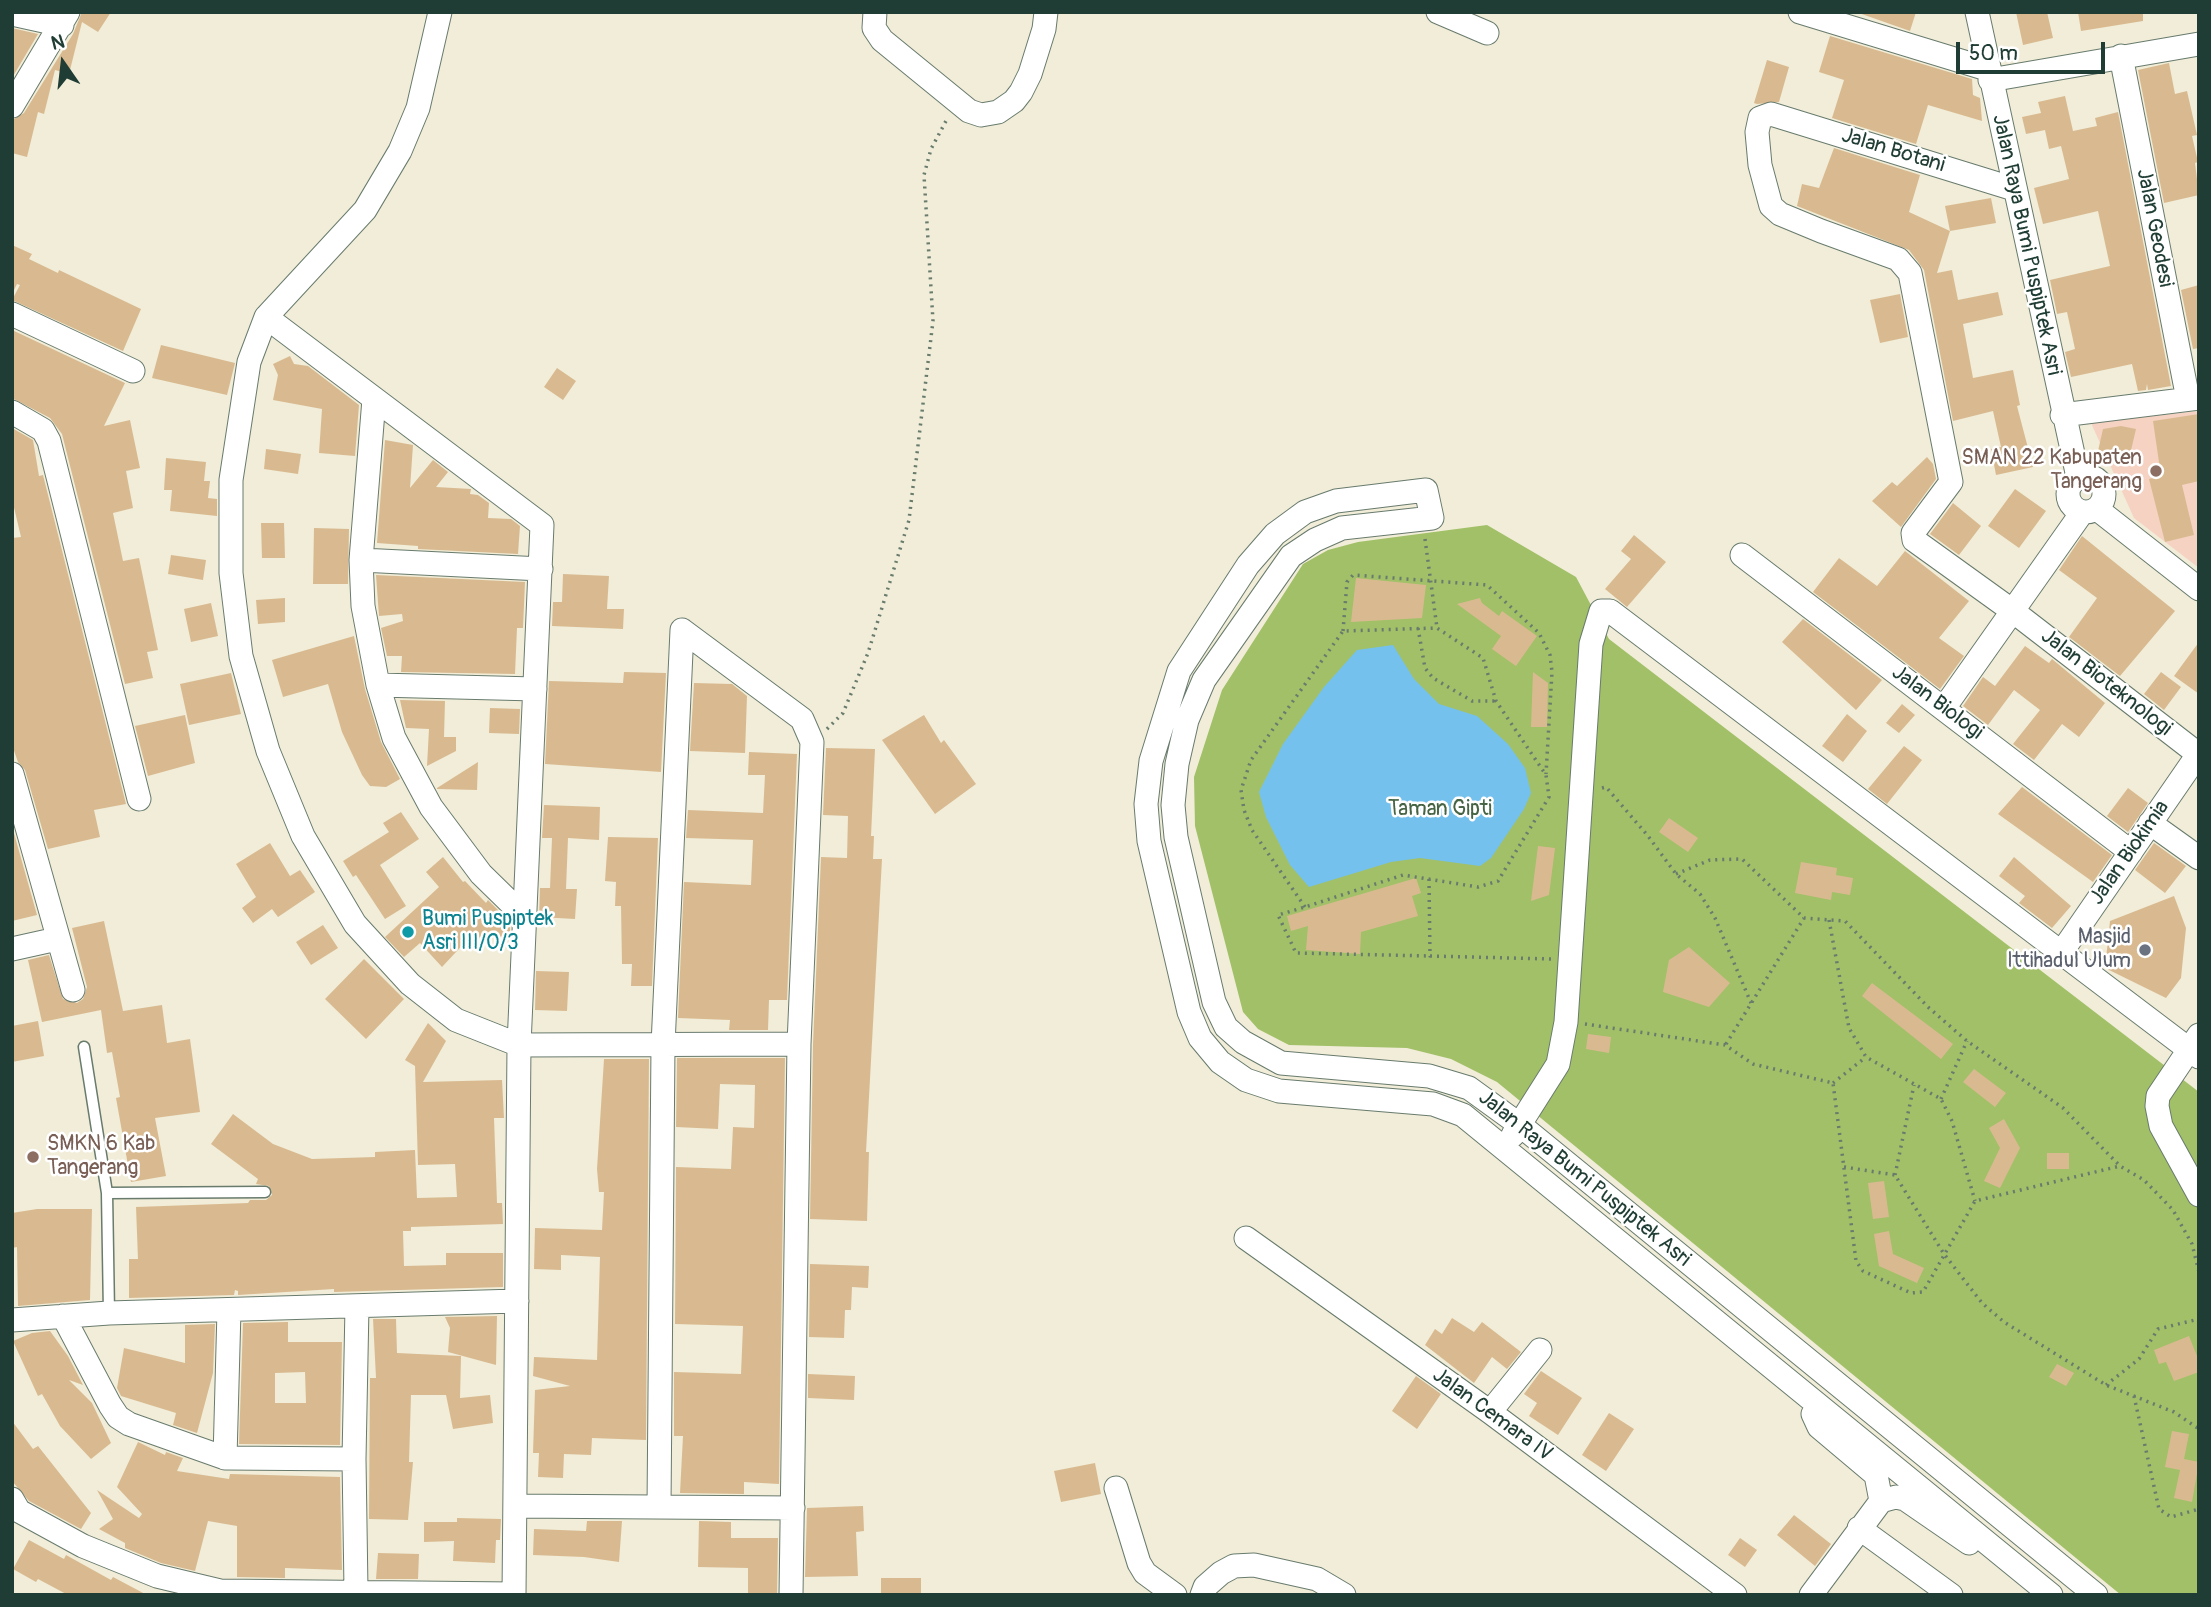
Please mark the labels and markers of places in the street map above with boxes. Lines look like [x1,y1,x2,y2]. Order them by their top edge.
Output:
place label: SMAN 22 Kabupaten Tangerang [1962,446,2142,496]
marker: SMAN 22 Kabupaten Tangerang [2148,463,2164,479]
place label: Bumi Puspiptek Asri III/O/3 [422,907,553,957]
marker: Bumi Puspiptek Asri III/O/3 [400,924,416,940]
place label: Masjid Ittihadul Ulum [2007,925,2131,975]
marker: Masjid Ittihadul Ulum [2137,942,2153,958]
place label: SMKN 6 Kab Tangerang [47,1132,155,1182]
marker: SMKN 6 Kab Tangerang [25,1149,41,1165]

